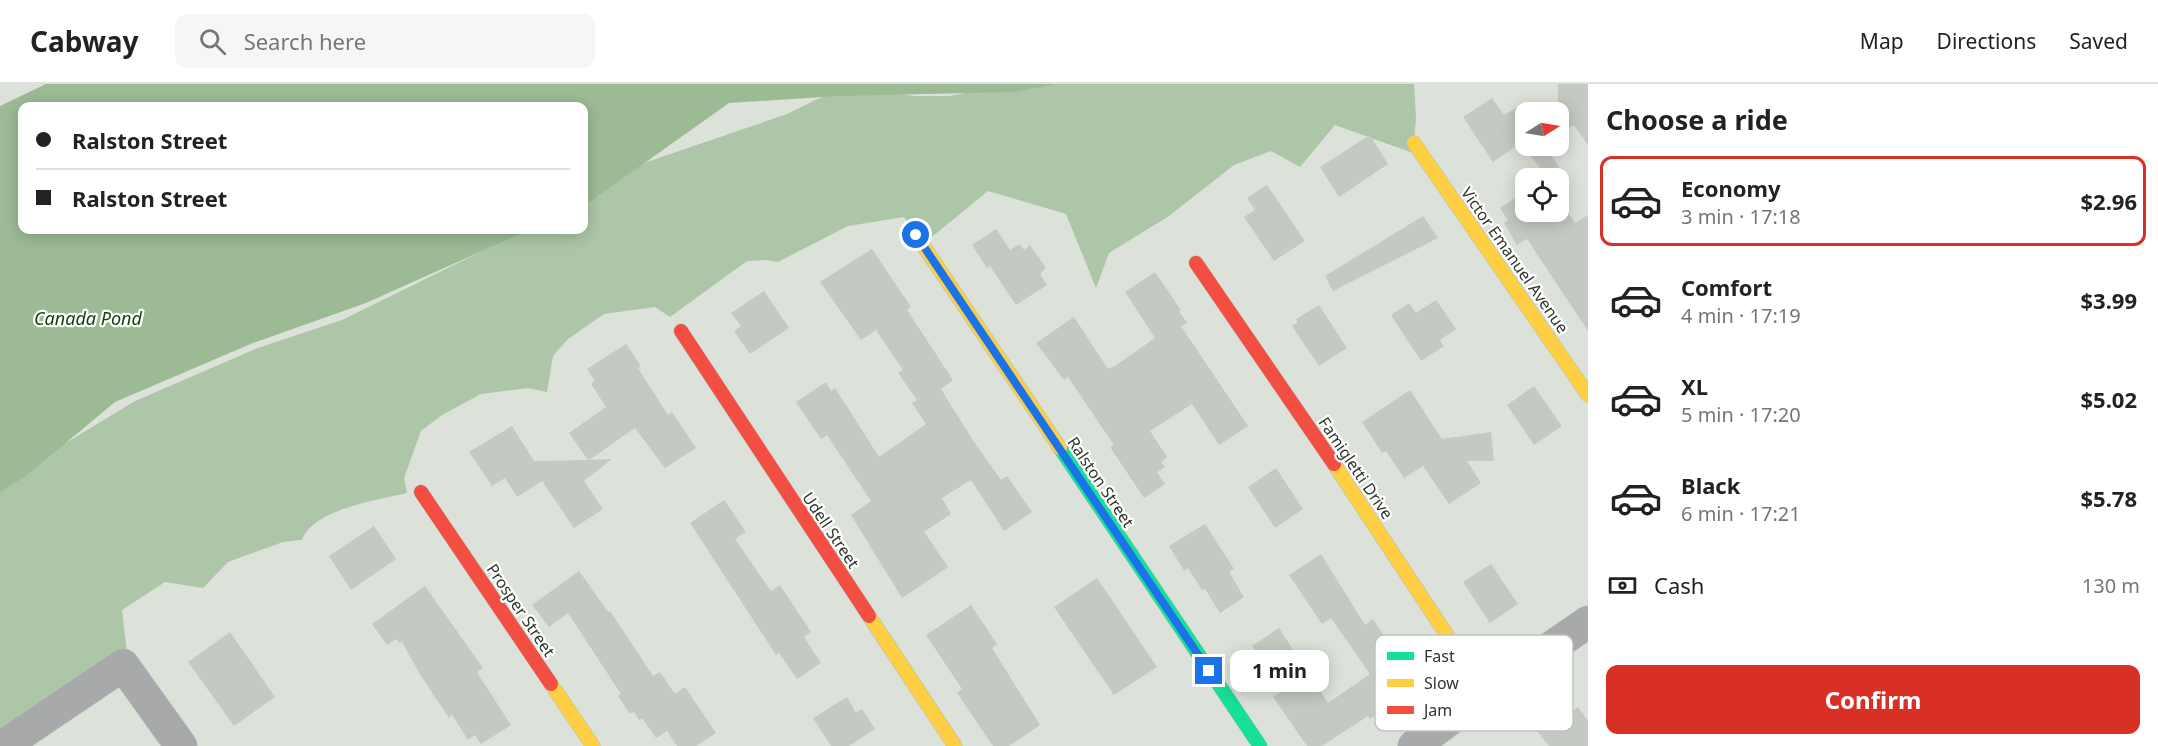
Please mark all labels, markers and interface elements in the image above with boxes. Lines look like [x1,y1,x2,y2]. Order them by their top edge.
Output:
search box [175,14,595,68]
text: Cabway [30,22,139,60]
icon: search [196,25,229,58]
text: Search here [244,26,366,56]
text: Map [1860,27,1904,55]
text: Directions [1937,27,2036,55]
text: Saved [2069,27,2128,55]
text: Choose a ride [1606,101,1788,138]
north arrow [1515,102,1569,156]
map controls [1515,102,1569,222]
text: Ralston Street [72,125,227,155]
button: locate [1515,168,1569,222]
text: Economy [1681,173,1780,203]
icon: car [1609,174,1663,228]
text: Ralston Street [72,183,227,213]
street label: Victor Emanuel Avenue [1456,183,1574,337]
text: $2.96 [2080,186,2137,216]
text: 3 min · 17:18 [1681,203,1801,230]
route start [902,221,929,248]
text: Comfort [1681,272,1772,302]
icon: car [1609,273,1663,327]
text: $3.99 [2080,285,2137,315]
text: 4 min · 17:19 [1681,302,1801,329]
water label: Canada Pond [34,306,143,330]
text: XL [1681,371,1708,401]
icon: car [1609,372,1663,426]
text: $5.02 [2080,384,2137,414]
text: 5 min · 17:20 [1681,401,1801,428]
street label: Famigletti Drive [1314,413,1398,523]
street label: Ralston Street [1063,432,1140,532]
text: Black [1681,470,1740,500]
icon: car [1609,471,1663,525]
text: $5.78 [2080,483,2137,513]
street label: Udell Street [797,488,865,573]
text: 6 min · 17:21 [1681,500,1801,527]
street label: Prosper Street [482,559,560,661]
icon: cash [1606,569,1639,602]
text: Cash [1654,570,1704,600]
text: 130 m [2082,572,2140,599]
legend [1375,635,1573,731]
text: Fast [1424,645,1455,667]
callout: 1 min [1230,650,1329,692]
route end [1195,657,1222,684]
text: 1 min [1252,657,1307,684]
button: Confirm [1606,665,2140,734]
text: Slow [1424,672,1459,694]
text: Jam [1422,699,1452,721]

